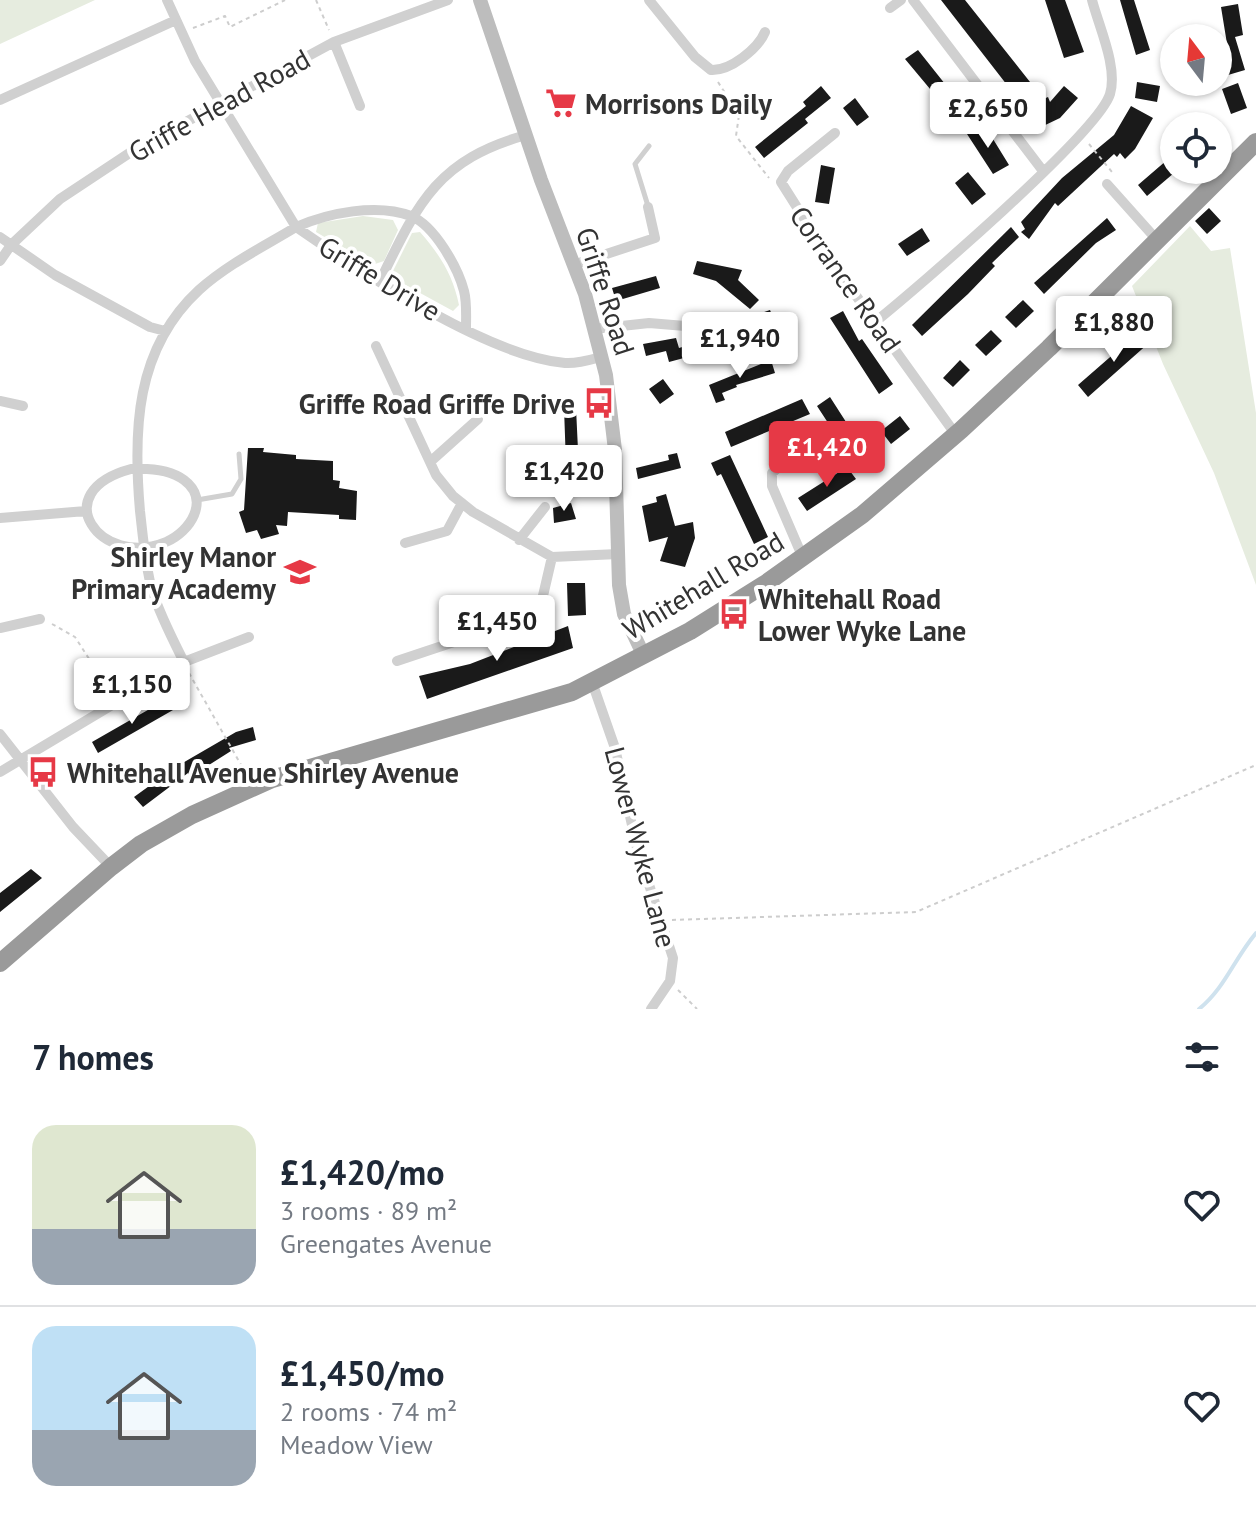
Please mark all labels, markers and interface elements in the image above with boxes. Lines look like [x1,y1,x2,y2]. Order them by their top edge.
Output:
north arrow [1160,24,1232,96]
map controls [1160,24,1232,184]
street label: Griffe Head Road [122,40,316,170]
pin: £2,650 [923,82,1053,150]
place label: Morrisons Daily [585,85,772,122]
supermarket icon: Morrisons Daily [544,86,578,120]
text: £2,650 [948,91,1028,124]
button: locate [1160,112,1232,184]
street label: Corrance Road [782,198,910,360]
street label: Griffe Road [568,222,644,360]
street label: Griffe Drive [312,227,448,329]
pin: £1,880 [1049,296,1179,364]
text: £1,880 [1074,305,1154,338]
pin: £1,940 [675,312,805,380]
text: £1,940 [700,321,780,354]
place label: Griffe Road Griffe Drive [299,385,575,422]
bus stop icon: Griffe Road Griffe Drive [582,386,616,420]
pin: £1,420 [762,421,892,489]
text: £1,420 [787,430,867,463]
pin: £1,420 [499,445,629,513]
text: £1,420 [524,454,604,487]
street label: Whitehall Road [616,522,790,648]
place label: Shirley Manor Primary Academy [71,538,277,607]
school or university icon: Shirley Manor Primary Academy [283,555,317,589]
place label: Whitehall Road Lower Wyke Lane [758,580,966,649]
pin: £1,450 [432,595,562,663]
bus stop icon: Whitehall Road Lower Wyke Lane [717,597,751,631]
text: £1,450 [457,604,537,637]
pin: £1,150 [67,658,197,726]
text: £1,150 [92,667,172,700]
street label: Lower Wyke Lane [596,743,686,951]
place label: Whitehall Avenue Shirley Avenue [67,754,459,791]
bus stop icon: Whitehall Avenue Shirley Avenue [26,755,60,789]
text: 7 homes [32,1035,154,1079]
icon: filters [1180,1035,1224,1079]
text: £1,420/mo [280,1150,444,1194]
icon: home [96,1157,192,1253]
icon: heart [1180,1183,1224,1227]
text: 3 rooms · 89 m² [280,1194,457,1227]
text: Greengates Avenue [280,1227,492,1260]
text: £1,450/mo [280,1351,444,1395]
icon: home [96,1358,192,1454]
icon: heart [1180,1384,1224,1428]
text: 2 rooms · 74 m² [280,1395,457,1428]
text: Meadow View [280,1428,433,1461]

